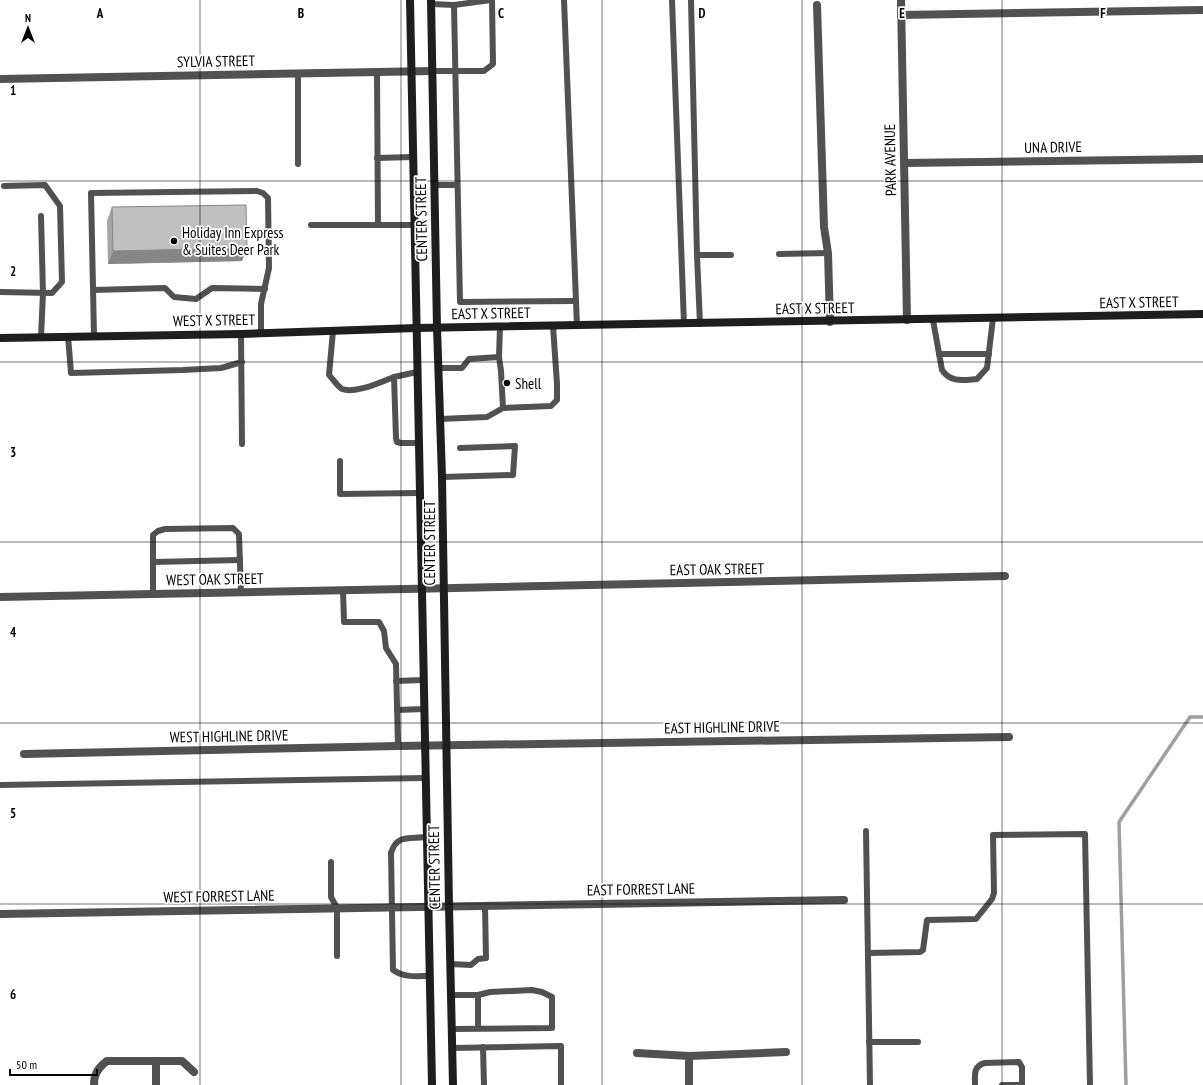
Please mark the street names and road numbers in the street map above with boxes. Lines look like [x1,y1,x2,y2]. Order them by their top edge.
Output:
street label: SYLVIA STREET [177,51,256,71]
street label: PARK AVENUE [880,124,900,196]
street label: UNA DRIVE [1024,137,1082,157]
street label: CENTER STREET [411,176,431,262]
street label: EAST X STREET [1099,292,1179,312]
street label: EAST X STREET [775,298,855,318]
street label: EAST X STREET [451,303,531,323]
street label: WEST X STREET [173,310,256,330]
street label: CENTER STREET [420,500,439,585]
street label: EAST OAK STREET [670,559,765,579]
street label: WEST OAK STREET [166,569,264,589]
street label: EAST HIGHLINE DRIVE [664,716,780,738]
street label: WEST HIGHLINE DRIVE [170,725,288,747]
street label: CENTER STREET [424,824,444,910]
street label: EAST FORREST LANE [587,879,695,899]
street label: WEST FORREST LANE [163,886,275,906]

